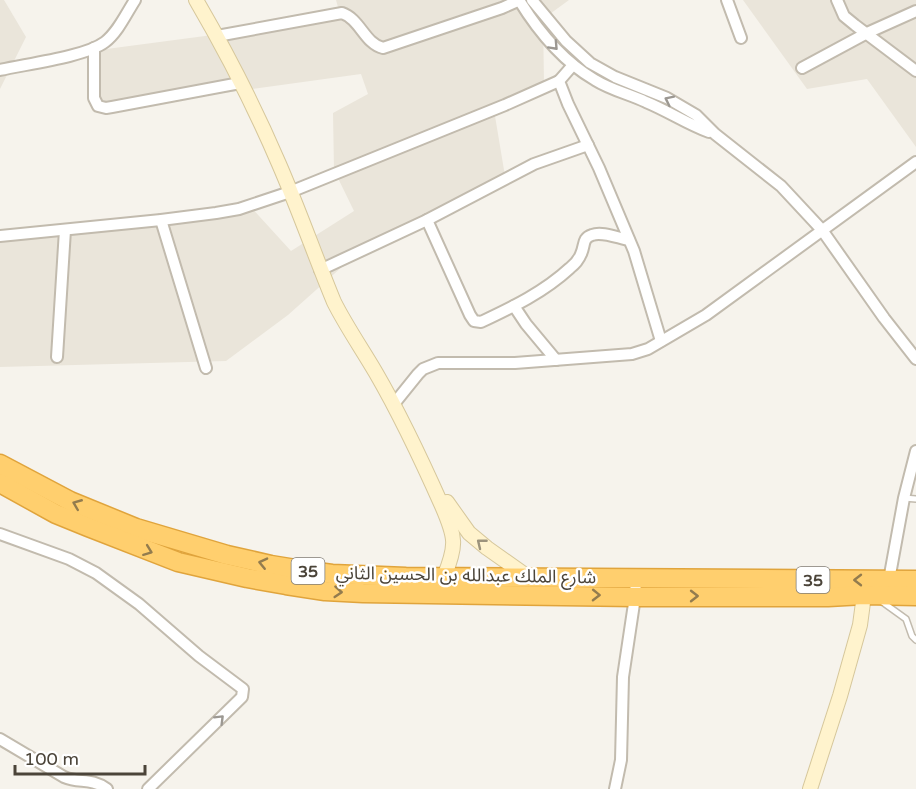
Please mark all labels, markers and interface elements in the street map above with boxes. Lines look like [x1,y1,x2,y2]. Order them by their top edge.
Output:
one-way arrow [547,39,558,50]
one-way arrow [664,95,675,107]
one-way arrow [73,499,84,511]
one-way arrow [476,539,487,550]
one-way arrow [143,543,153,556]
one-way arrow [258,557,268,570]
road number: 35 [292,558,324,584]
street label: شارع الملك عبدالله بن الحسين الثاني [336,562,596,591]
road number: 35 [796,567,830,593]
one-way arrow [853,574,862,586]
one-way arrow [334,585,343,598]
one-way arrow [591,589,600,602]
one-way arrow [689,590,698,602]
one-way arrow [213,715,224,725]
scale bar [15,738,146,776]
text: 100 m [24,748,79,770]

